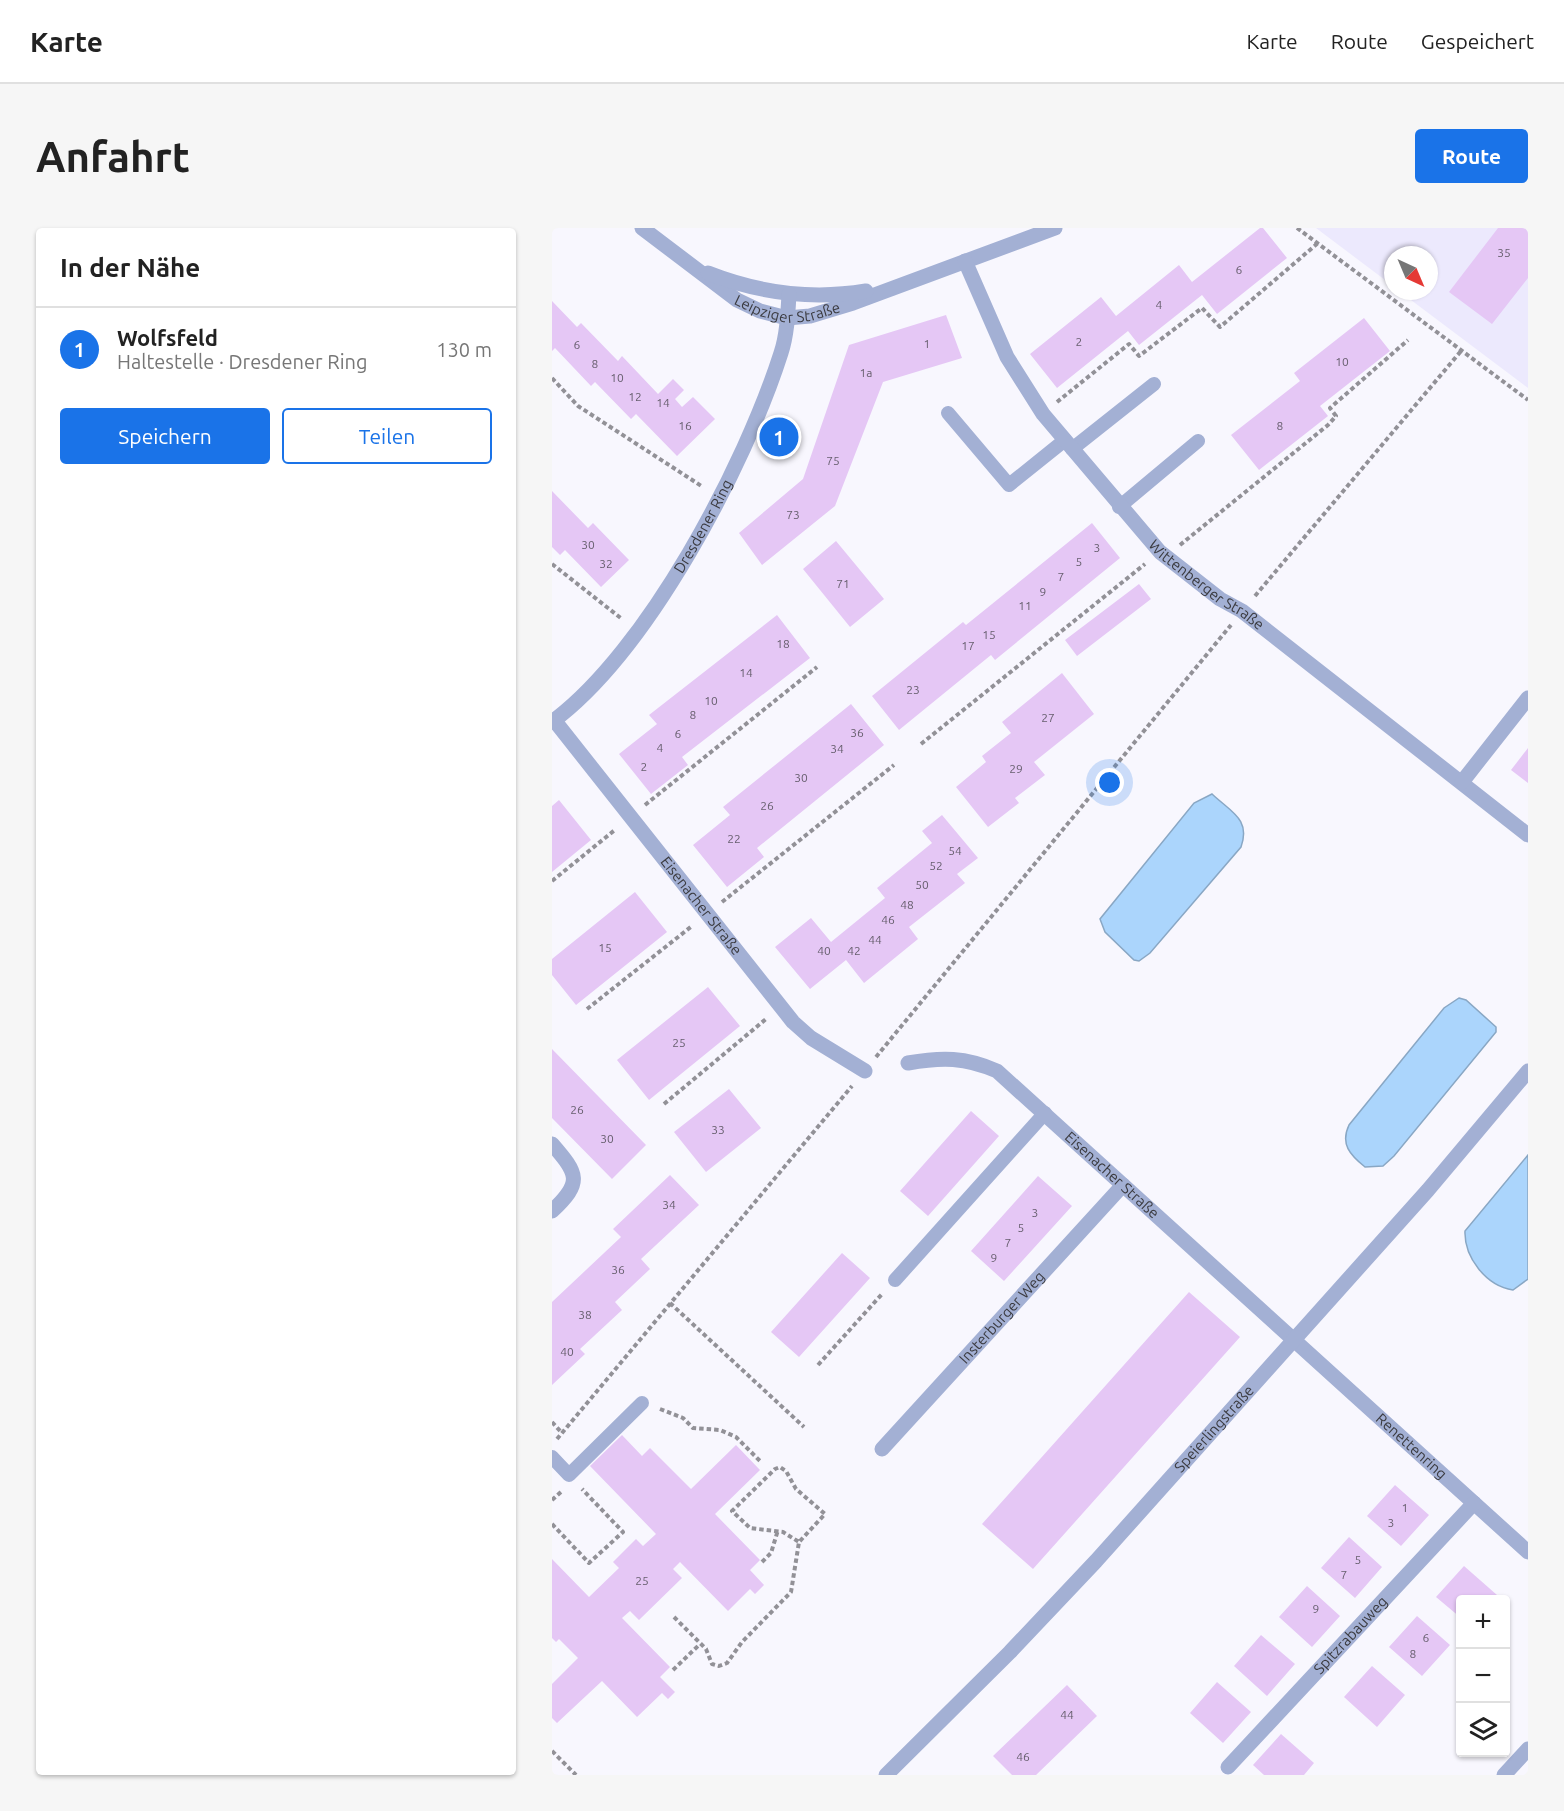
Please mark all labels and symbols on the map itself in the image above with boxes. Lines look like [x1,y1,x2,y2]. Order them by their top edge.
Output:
north arrow [1384,246,1438,300]
house number: 35 [1497,246,1511,259]
house number: 6 [1236,263,1243,276]
street label: Leipziger Straße [732,291,842,326]
house number: 4 [1156,298,1163,311]
house number: 2 [1076,335,1082,348]
house number: 1 [924,337,930,350]
house number: 6 [574,338,581,351]
house number: 10 [1335,355,1349,368]
house number: 8 [592,357,599,370]
house number: 1a [860,366,872,379]
house number: 10 [610,371,624,384]
house number: 12 [628,390,642,403]
house number: 14 [656,396,670,409]
pin: 1 [760,414,798,460]
house number: 16 [678,419,692,432]
house number: 8 [1277,419,1284,432]
house number: 75 [826,454,840,467]
street label: Dresdener Ring [670,477,735,576]
house number: 73 [786,508,800,521]
street label: Wittenberger Straße [1145,536,1268,633]
house number: 30 [581,538,595,551]
house number: 3 [1094,541,1100,554]
house number: 5 [1076,555,1082,568]
house number: 32 [599,557,613,570]
house number: 7 [1058,570,1064,583]
house number: 71 [836,577,850,590]
house number: 9 [1040,585,1046,598]
house number: 11 [1018,599,1032,612]
house number: 15 [982,628,996,641]
house number: 18 [776,637,790,650]
house number: 17 [961,639,975,652]
house number: 14 [739,666,753,679]
house number: 23 [906,683,920,696]
house number: 10 [704,694,718,707]
house number: 8 [690,708,697,721]
house number: 27 [1041,711,1055,724]
house number: 36 [850,726,864,739]
house number: 6 [675,727,682,740]
house number: 4 [657,741,664,754]
house number: 34 [830,742,844,755]
house number: 2 [641,760,647,773]
house number: 29 [1009,762,1023,775]
your location [1095,768,1124,797]
house number: 30 [794,771,808,784]
house number: 26 [760,799,774,812]
house number: 22 [727,832,741,845]
house number: 54 [948,844,962,857]
street label: Eisenacher Straße [657,853,746,958]
house number: 52 [929,859,943,872]
house number: 50 [915,878,929,891]
house number: 48 [900,898,914,911]
house number: 46 [881,913,895,926]
house number: 44 [868,933,882,946]
house number: 15 [598,941,612,954]
house number: 40 [817,944,831,957]
house number: 42 [847,944,861,957]
house number: 25 [672,1036,686,1049]
house number: 26 [570,1103,584,1116]
house number: 33 [711,1123,725,1136]
street label: Eisenacher Straße [1062,1128,1163,1222]
house number: 30 [600,1132,614,1145]
house number: 34 [662,1198,676,1211]
house number: 3 [1032,1206,1038,1219]
house number: 5 [1018,1221,1024,1234]
house number: 7 [1005,1236,1011,1249]
house number: 9 [991,1251,997,1264]
house number: 36 [611,1263,625,1276]
street label: Insterburger Weg [955,1268,1048,1367]
house number: 38 [578,1308,592,1321]
house number: 40 [560,1345,574,1358]
street label: Speierlingstraße [1171,1382,1257,1476]
street label: Renettenring [1373,1410,1451,1482]
house number: 1 [1402,1501,1408,1514]
house number: 3 [1388,1516,1394,1529]
house number: 5 [1355,1553,1361,1566]
house number: 7 [1341,1568,1347,1581]
house number: 25 [635,1574,649,1587]
street label: Spitzrabauweg [1310,1593,1391,1677]
house number: 9 [1313,1602,1319,1615]
house number: 6 [1423,1631,1430,1644]
house number: 8 [1410,1647,1417,1660]
house number: 44 [1060,1708,1074,1721]
house number: 46 [1016,1750,1030,1763]

